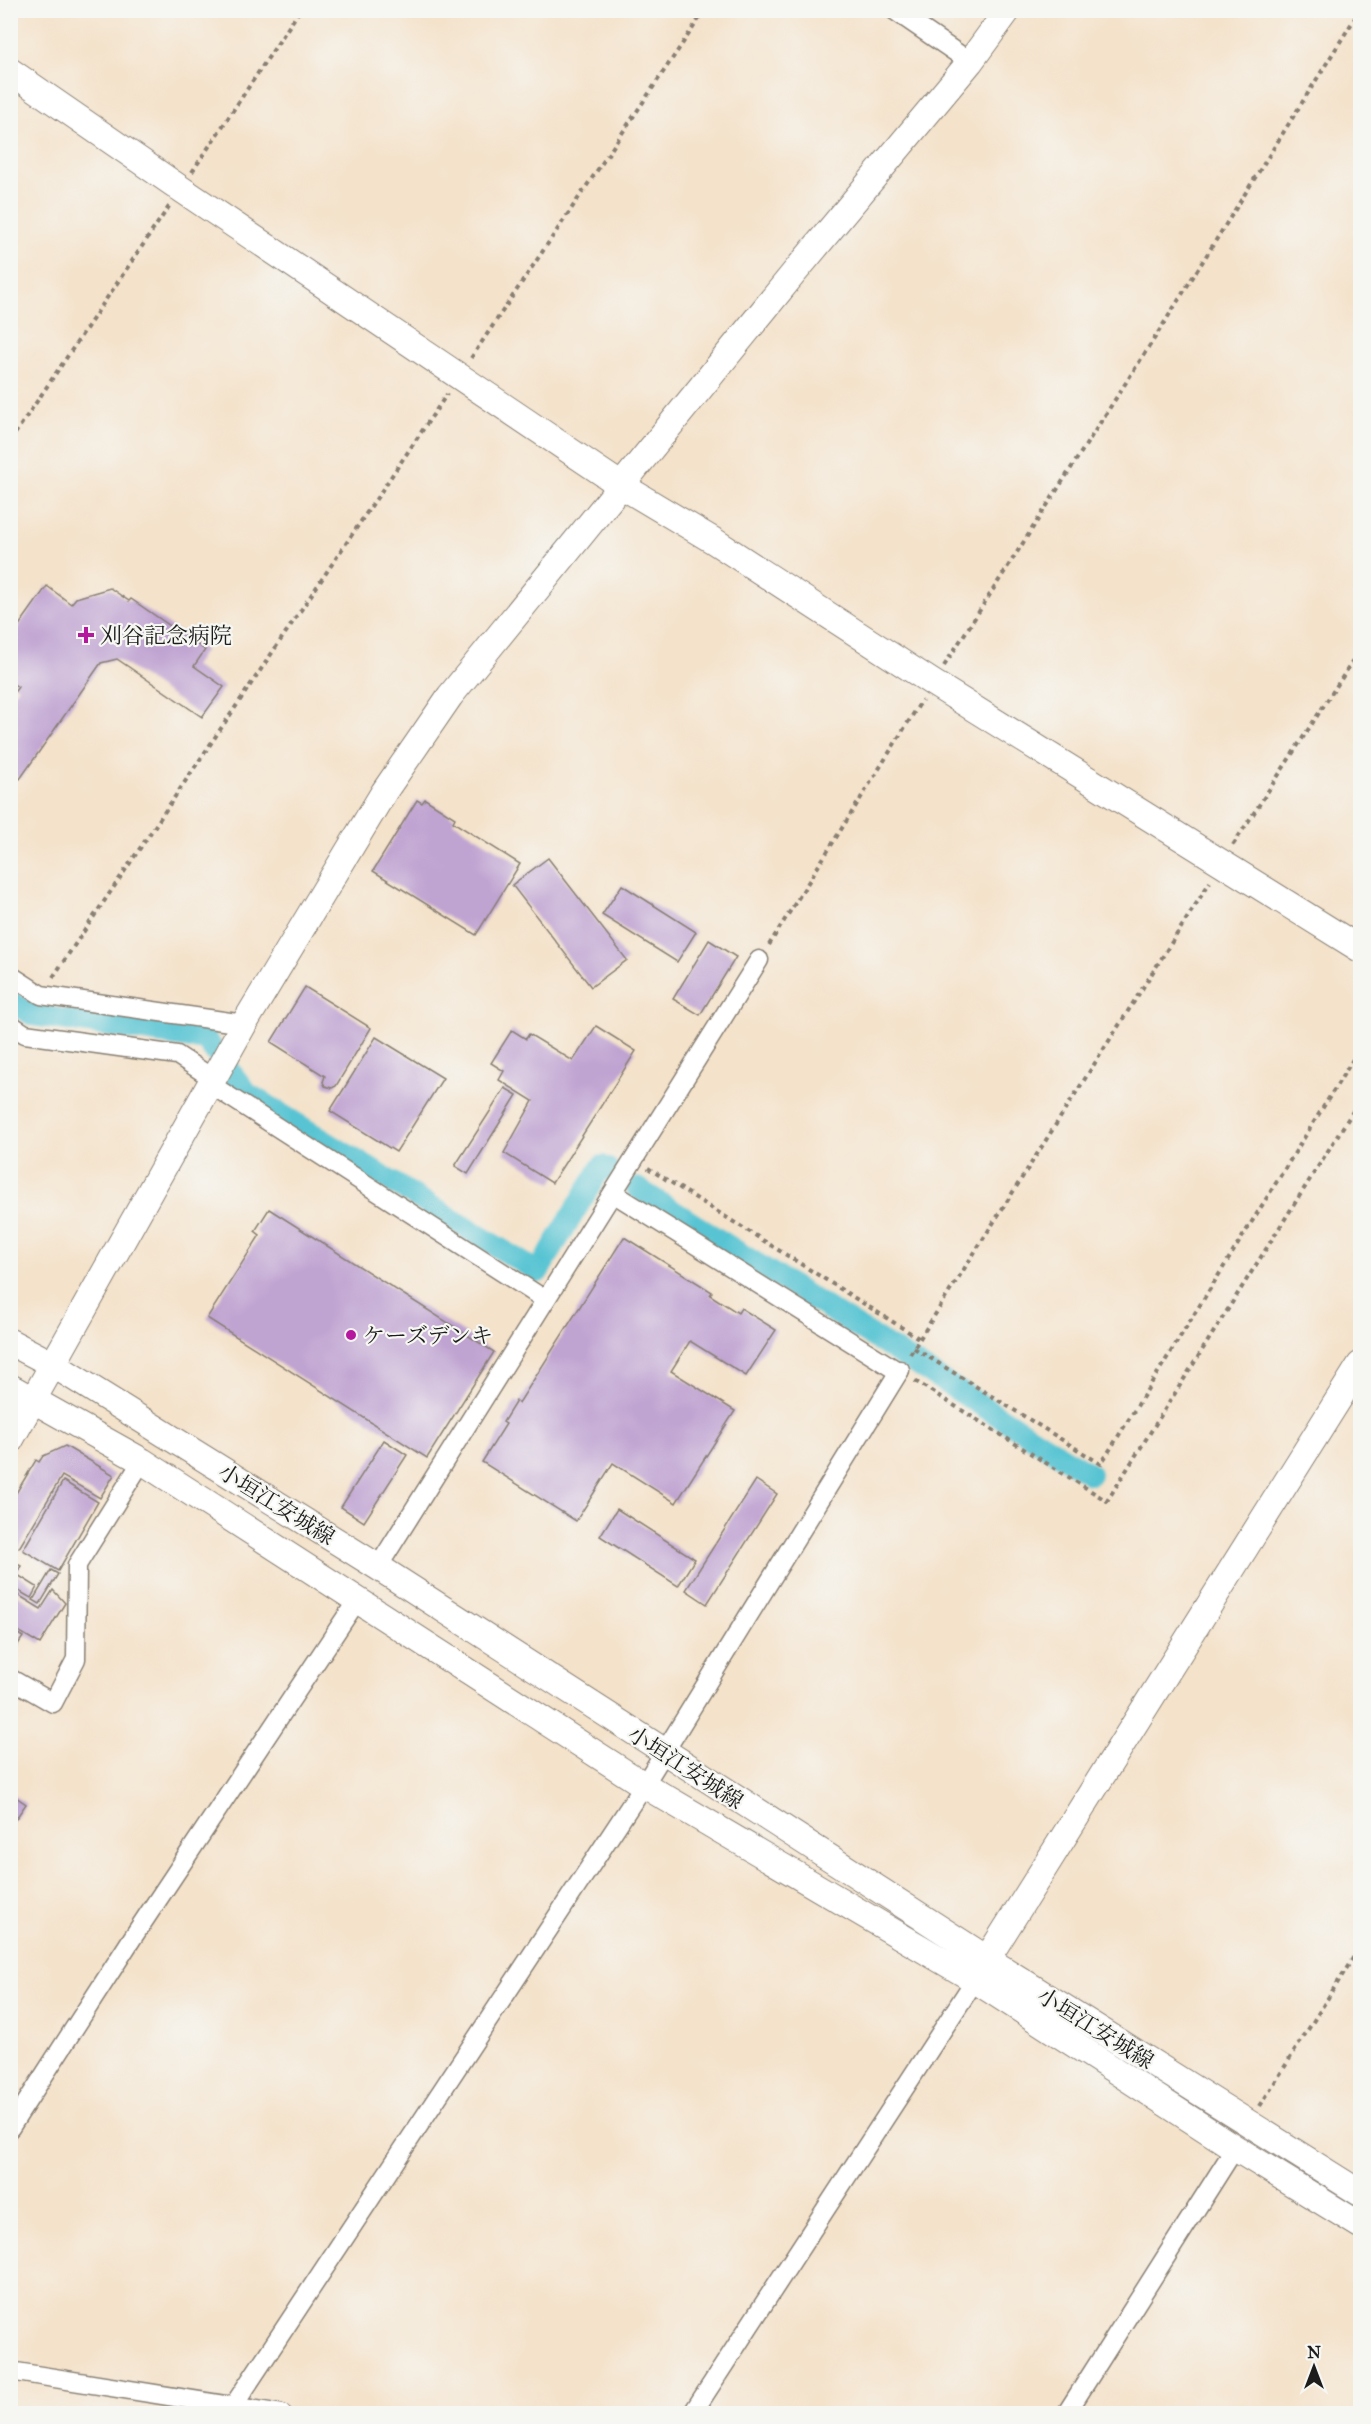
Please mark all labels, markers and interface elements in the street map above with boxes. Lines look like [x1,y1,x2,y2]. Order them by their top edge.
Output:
place label: 刈谷記念病院 [100,622,232,649]
marker: 刈谷記念病院 [77,626,95,644]
place label: ケーズデンキ [363,1322,493,1349]
marker: ケーズデンキ [344,1328,358,1342]
street label: 小垣江安城線 [214,1458,340,1551]
street label: 小垣江安城線 [623,1720,748,1815]
street label: 小垣江安城線 [1033,1982,1159,2075]
north arrow [1284,2337,1344,2397]
text: N [1307,2343,1321,2362]

